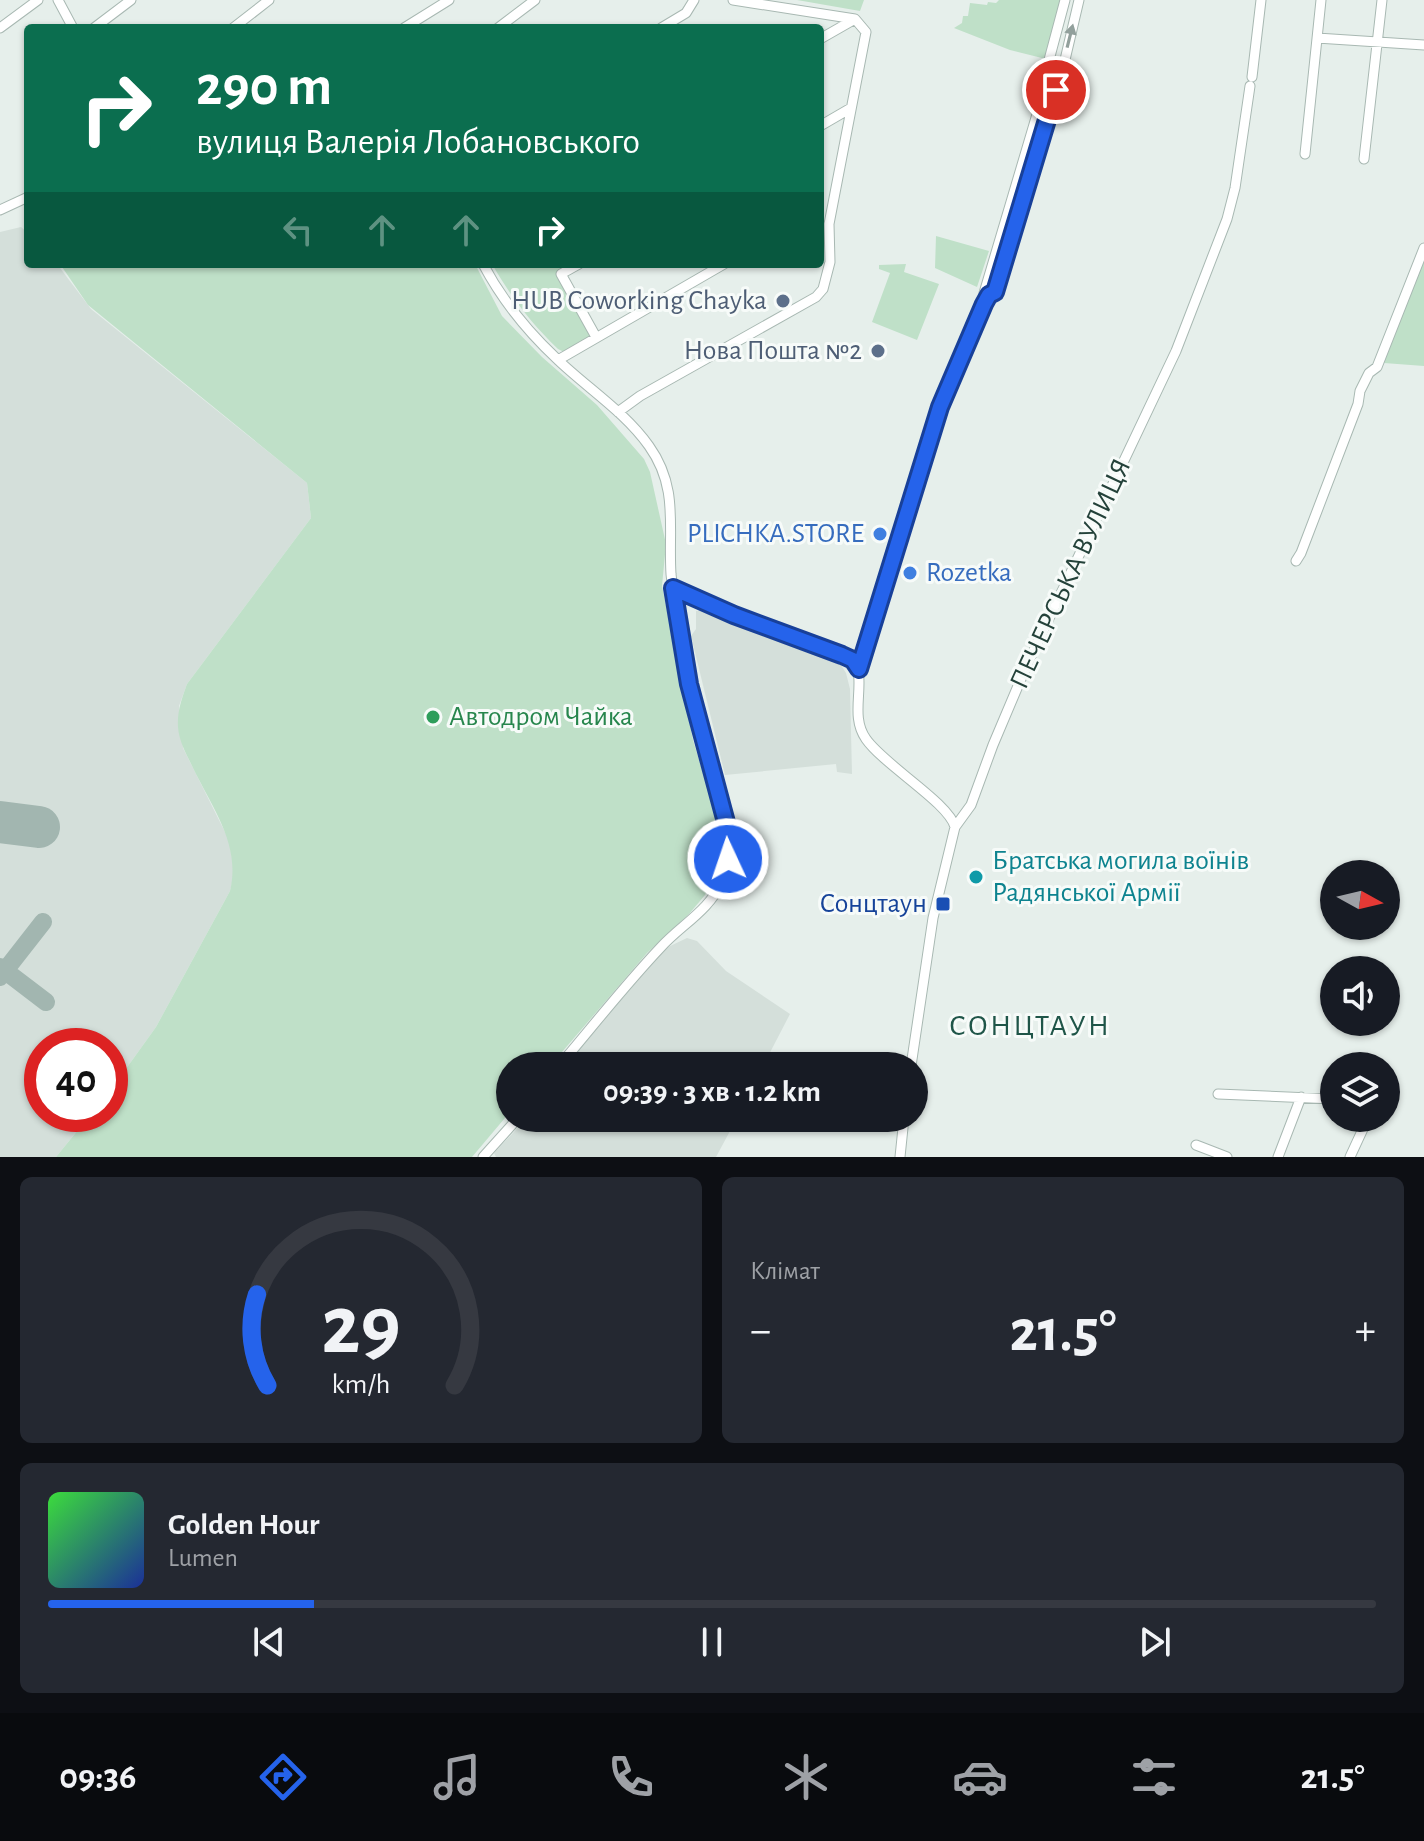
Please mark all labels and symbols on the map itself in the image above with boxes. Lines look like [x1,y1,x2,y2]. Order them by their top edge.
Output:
one-way arrow [1064,23,1077,48]
pin [1022,56,1090,124]
place label: HUB Coworking Chayka [511,287,767,315]
marker: HUB Coworking Chayka [774,292,792,310]
place label: Нова Пошта №2 [684,337,862,365]
marker: Нова Пошта №2 [869,342,887,360]
street label: ПЕЧЕРСЬКА ВУЛИЦЯ [1005,455,1137,693]
place label: PLICHKA.STORE [687,520,864,548]
marker: PLICHKA.STORE [871,525,889,543]
place label: Rozetka [926,559,1012,587]
marker: Rozetka [901,564,919,582]
place label: Автодром Чайка [449,703,633,731]
marker: Автодром Чайка [424,708,442,726]
position arrow [686,817,770,901]
place label: Братська могила воїнів Радянської Армії [992,847,1249,907]
north arrow [1320,860,1400,940]
marker: Братська могила воїнів Радянської Армії [967,868,985,886]
place label: Сонцтаун [820,890,927,918]
marker: Сонцтаун [934,895,952,913]
district label: СОНЦТАУН [949,1011,1111,1041]
speed limit sign: 40 [24,1028,128,1132]

